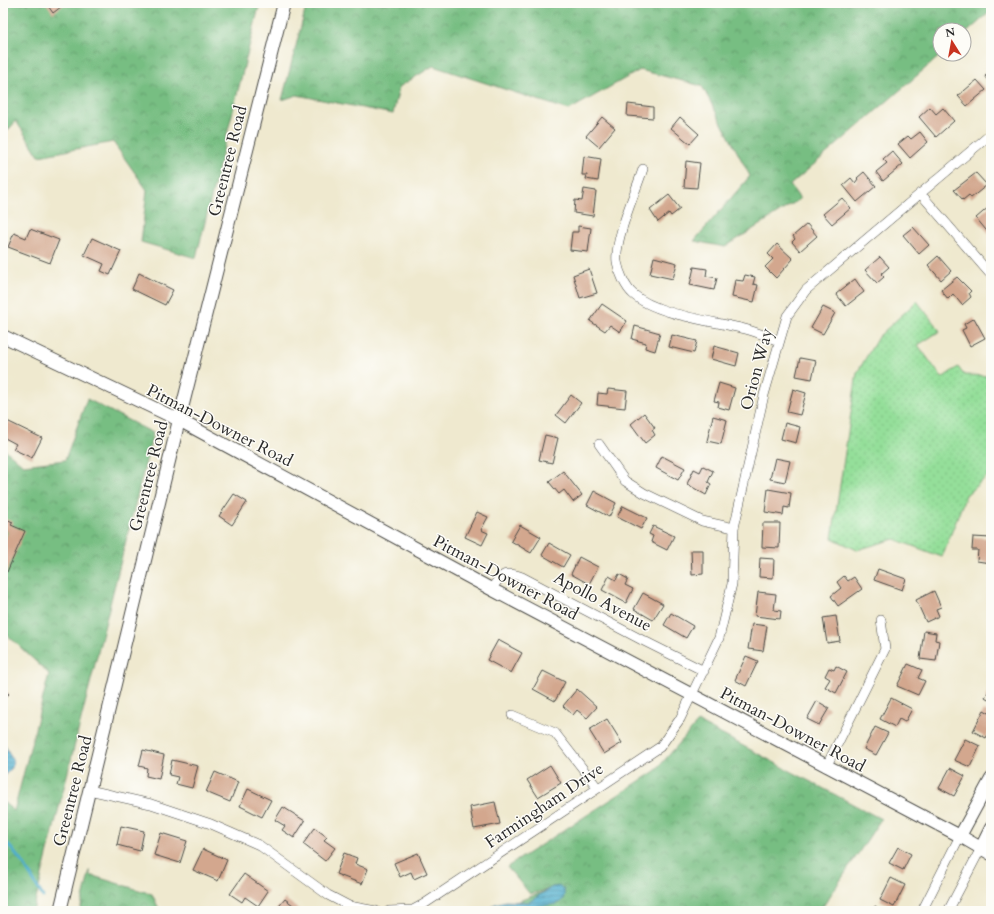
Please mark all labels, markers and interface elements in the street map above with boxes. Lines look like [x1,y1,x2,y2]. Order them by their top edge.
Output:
north arrow [932,22,972,62]
text: N [944,24,957,41]
street label: Greentree Road [203,103,252,219]
street label: Orion Way [734,325,778,413]
street label: Pitman-Downer Road [143,379,297,472]
street label: Greentree Road [124,418,173,534]
street label: Pitman-Downer Road [429,529,582,625]
street label: Apollo Avenue [550,566,656,637]
street label: Pitman-Downer Road [716,681,869,777]
street label: Greentree Road [48,733,97,849]
street label: Farmingham Drive [481,757,608,854]

